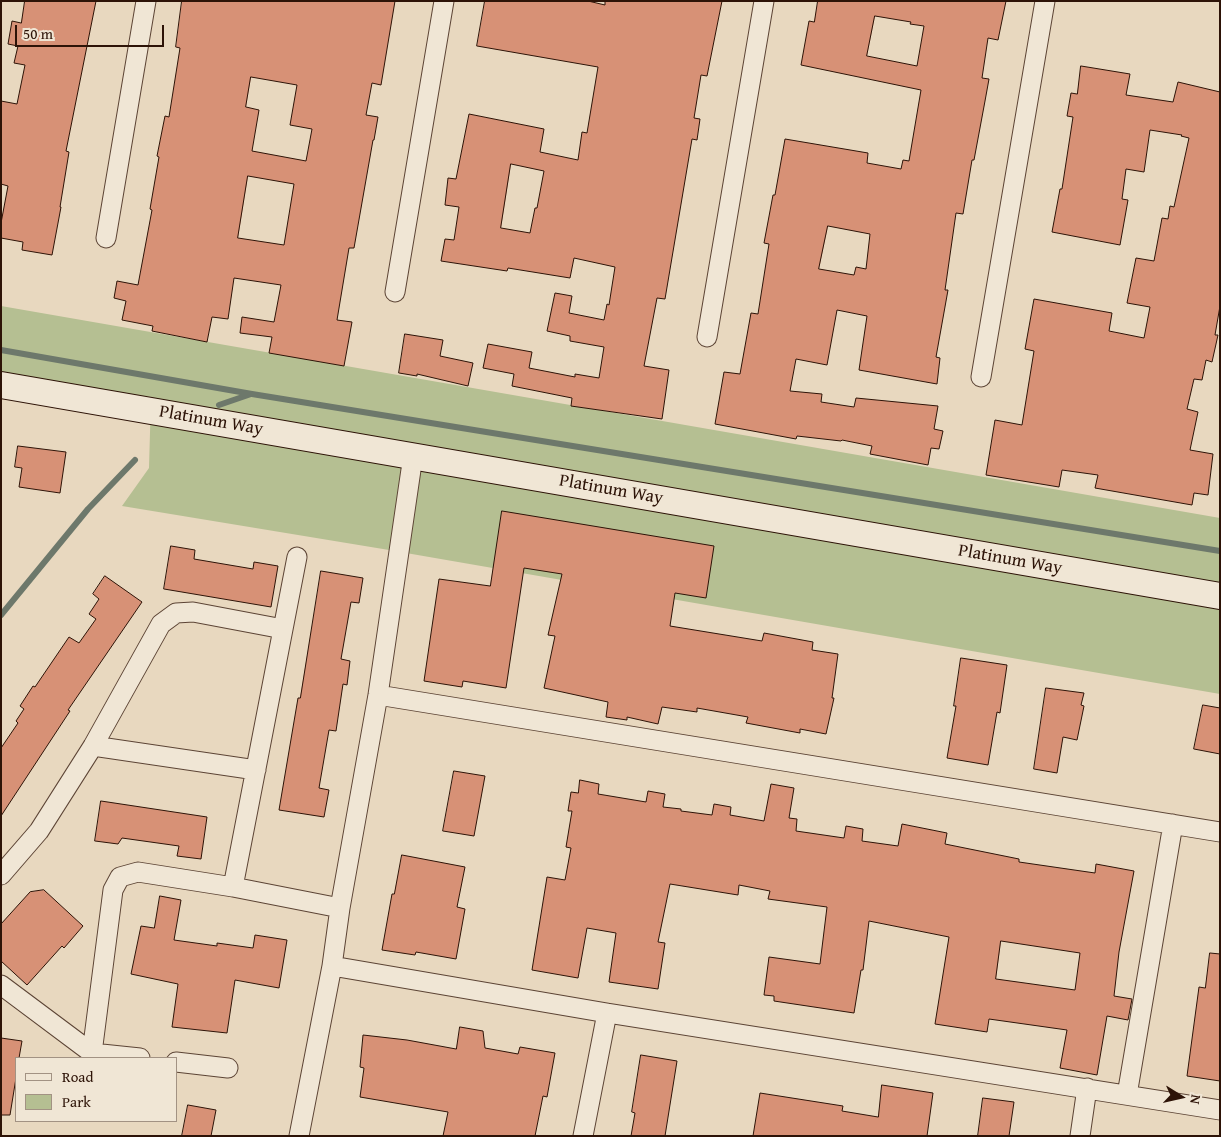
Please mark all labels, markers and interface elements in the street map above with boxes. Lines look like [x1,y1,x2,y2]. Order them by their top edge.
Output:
scale bar [18,15,166,47]
text: 50 m [23,23,53,44]
street label: Platinum Way [157,401,265,441]
street label: Platinum Way [557,470,665,510]
street label: Platinum Way [956,540,1064,580]
legend [15,1057,178,1122]
text: Road [62,1066,93,1087]
north arrow [1156,1072,1206,1122]
text: Park [62,1091,91,1112]
text: N [1185,1093,1206,1106]

